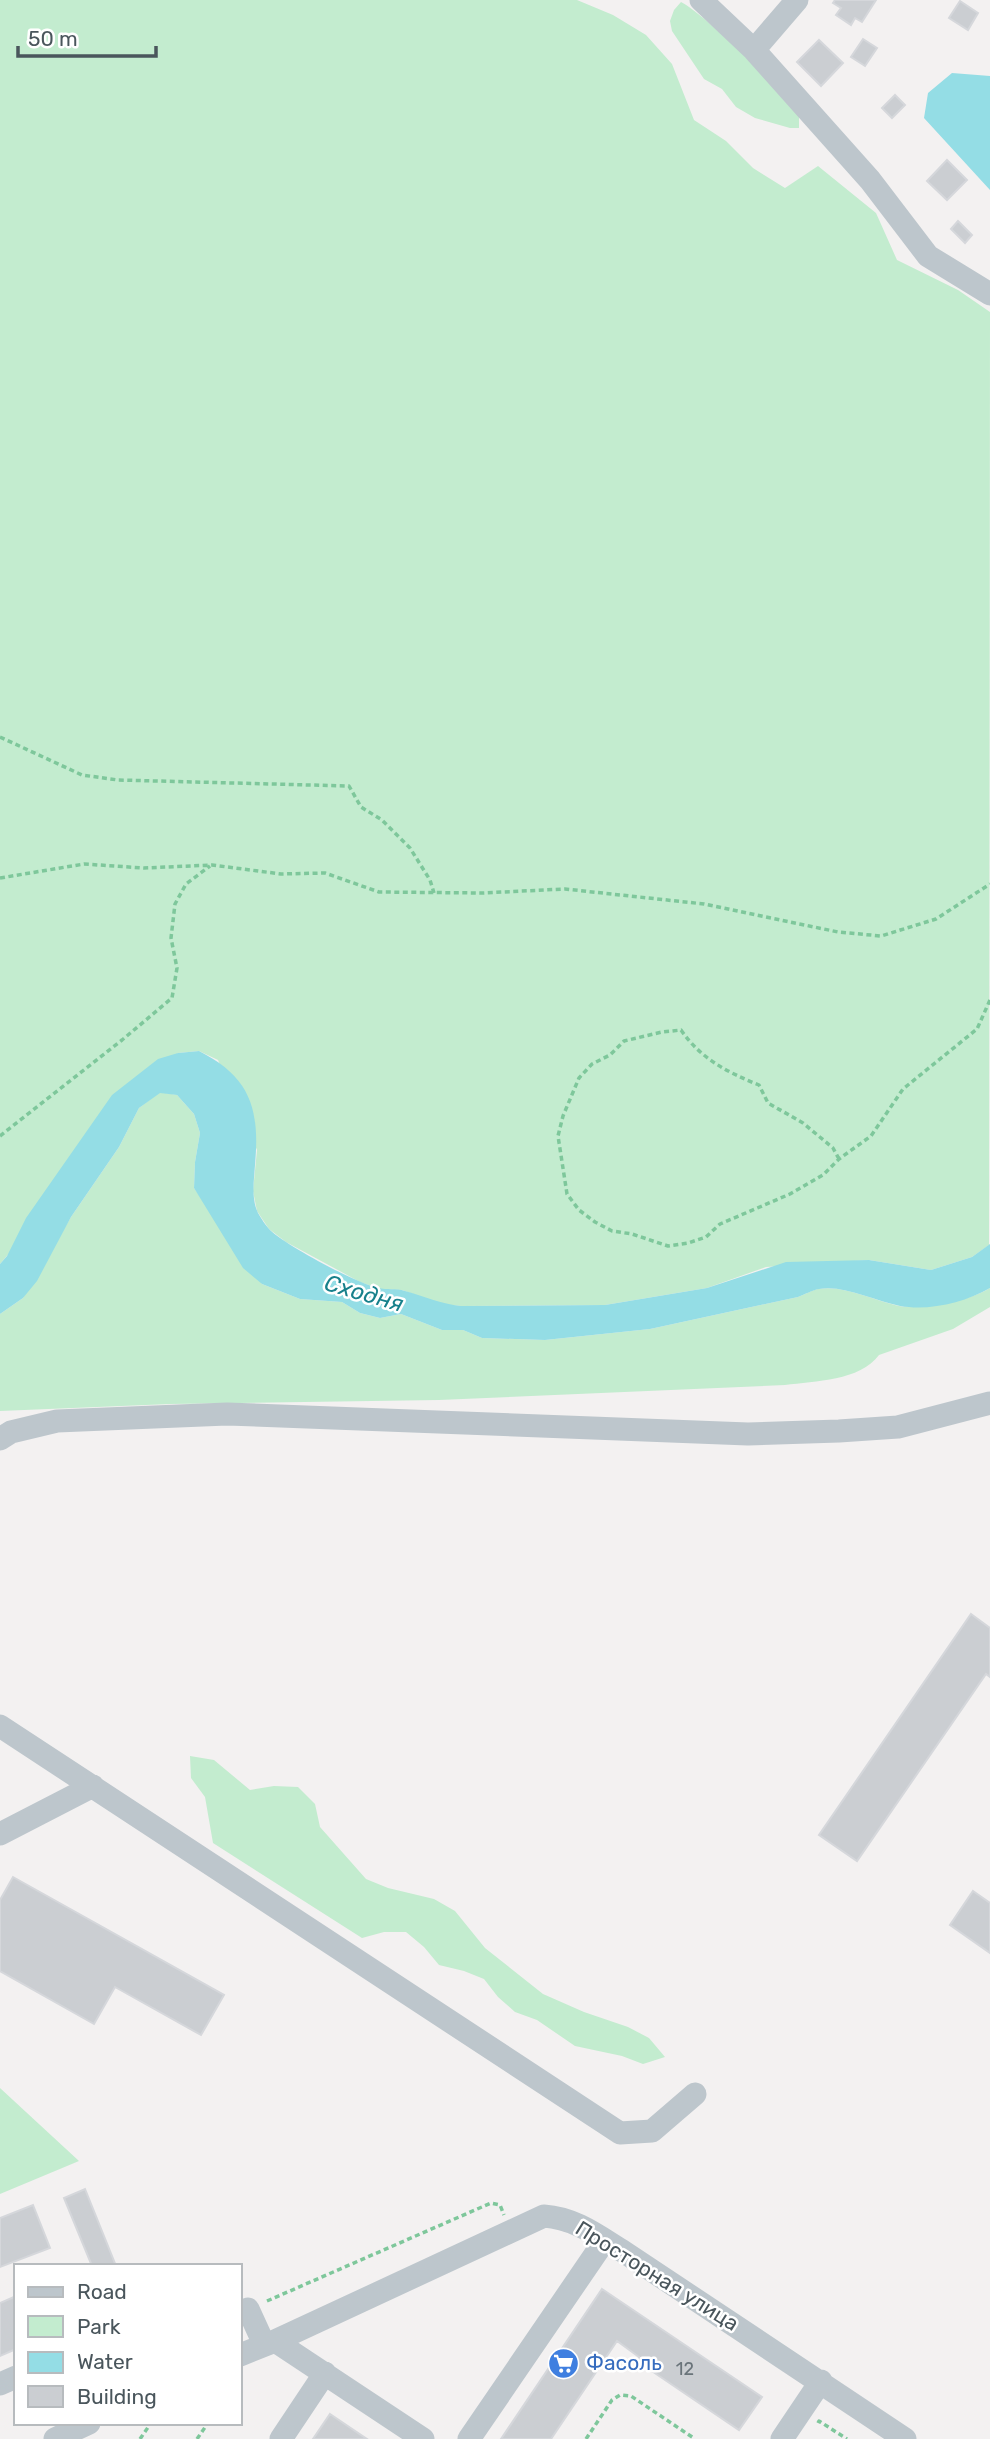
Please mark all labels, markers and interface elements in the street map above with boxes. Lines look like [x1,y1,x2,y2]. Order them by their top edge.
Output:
scale bar [18,14,156,58]
text: 50 m [28,26,78,51]
water label: Сходня [321,1268,407,1318]
street label: Просторная улица [571,2215,744,2336]
legend [14,2264,242,2425]
text: Road [77,2279,127,2304]
text: Park [77,2314,121,2339]
supermarket icon: Фасоль [546,2346,580,2380]
text: Water [77,2349,133,2374]
place label: Фасоль [586,2350,662,2375]
house number: 12 [676,2358,694,2380]
text: Building [77,2384,157,2409]

